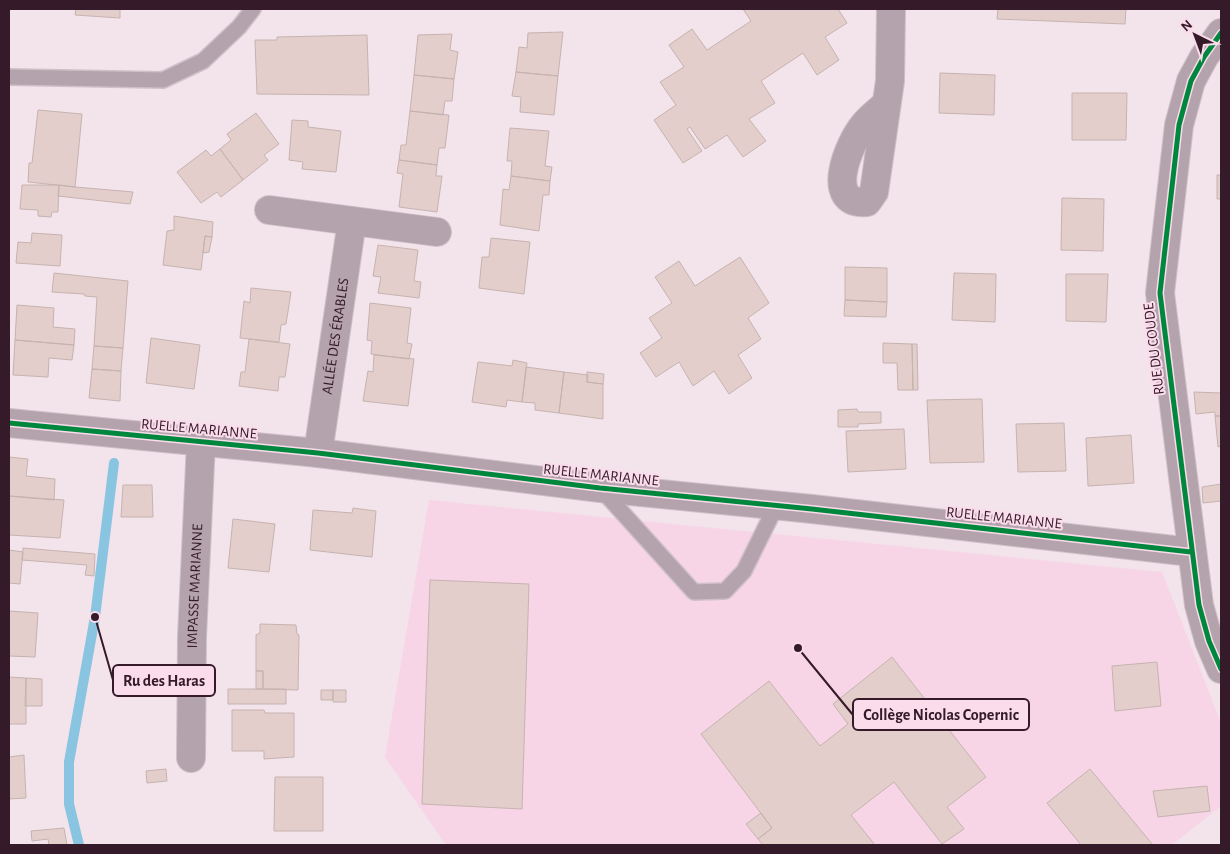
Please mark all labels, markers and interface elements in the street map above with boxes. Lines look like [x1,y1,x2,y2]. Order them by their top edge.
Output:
north arrow [1170,10,1220,60]
text: N [1179,18,1195,35]
street label: ALLÉE DES ÉRABLES [319,277,351,395]
street label: RUE DU COUDE [1141,302,1167,396]
street label: RUELLE MARIANNE [141,416,257,442]
street label: RUELLE MARIANNE [542,461,660,489]
street label: RUELLE MARIANNE [945,504,1063,532]
street label: IMPASSE MARIANNE [184,523,205,648]
callout: Ru des Haras [113,665,215,696]
text: Ru des Haras [123,673,205,689]
callout: Collège Nicolas Copernic [853,699,1029,730]
text: Collège Nicolas Copernic [863,707,1019,723]

